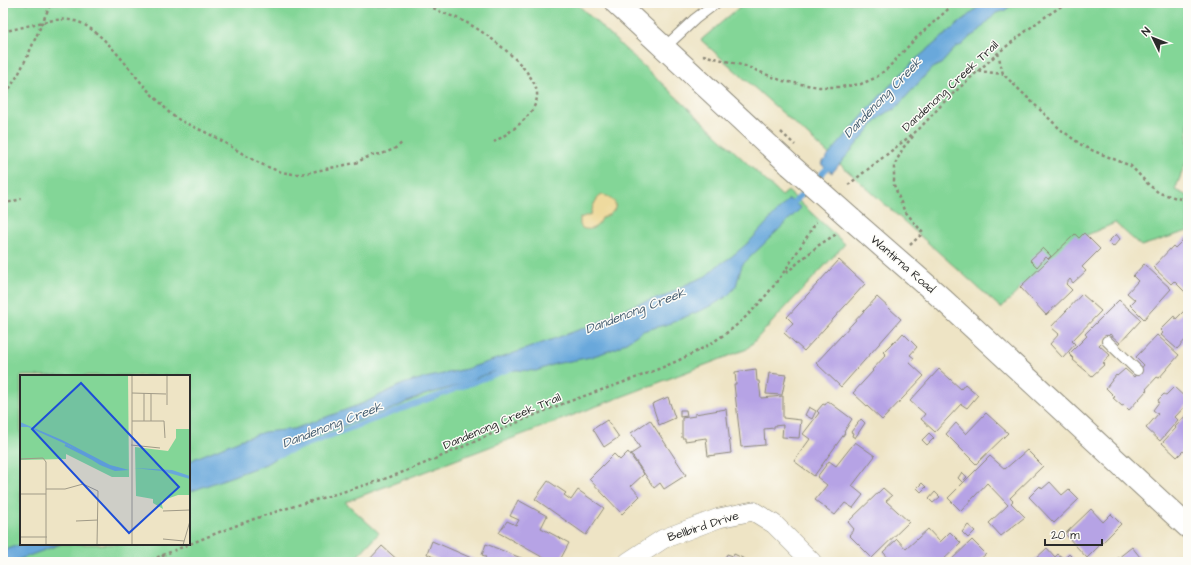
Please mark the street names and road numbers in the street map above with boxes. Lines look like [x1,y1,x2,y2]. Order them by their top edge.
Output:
street label: Dandenong Creek Trail [898,37,1003,136]
street label: Wantirna Road [866,231,939,297]
street label: Dandenong Creek Trail [441,389,564,455]
street label: Bellbird Drive [665,507,741,546]

